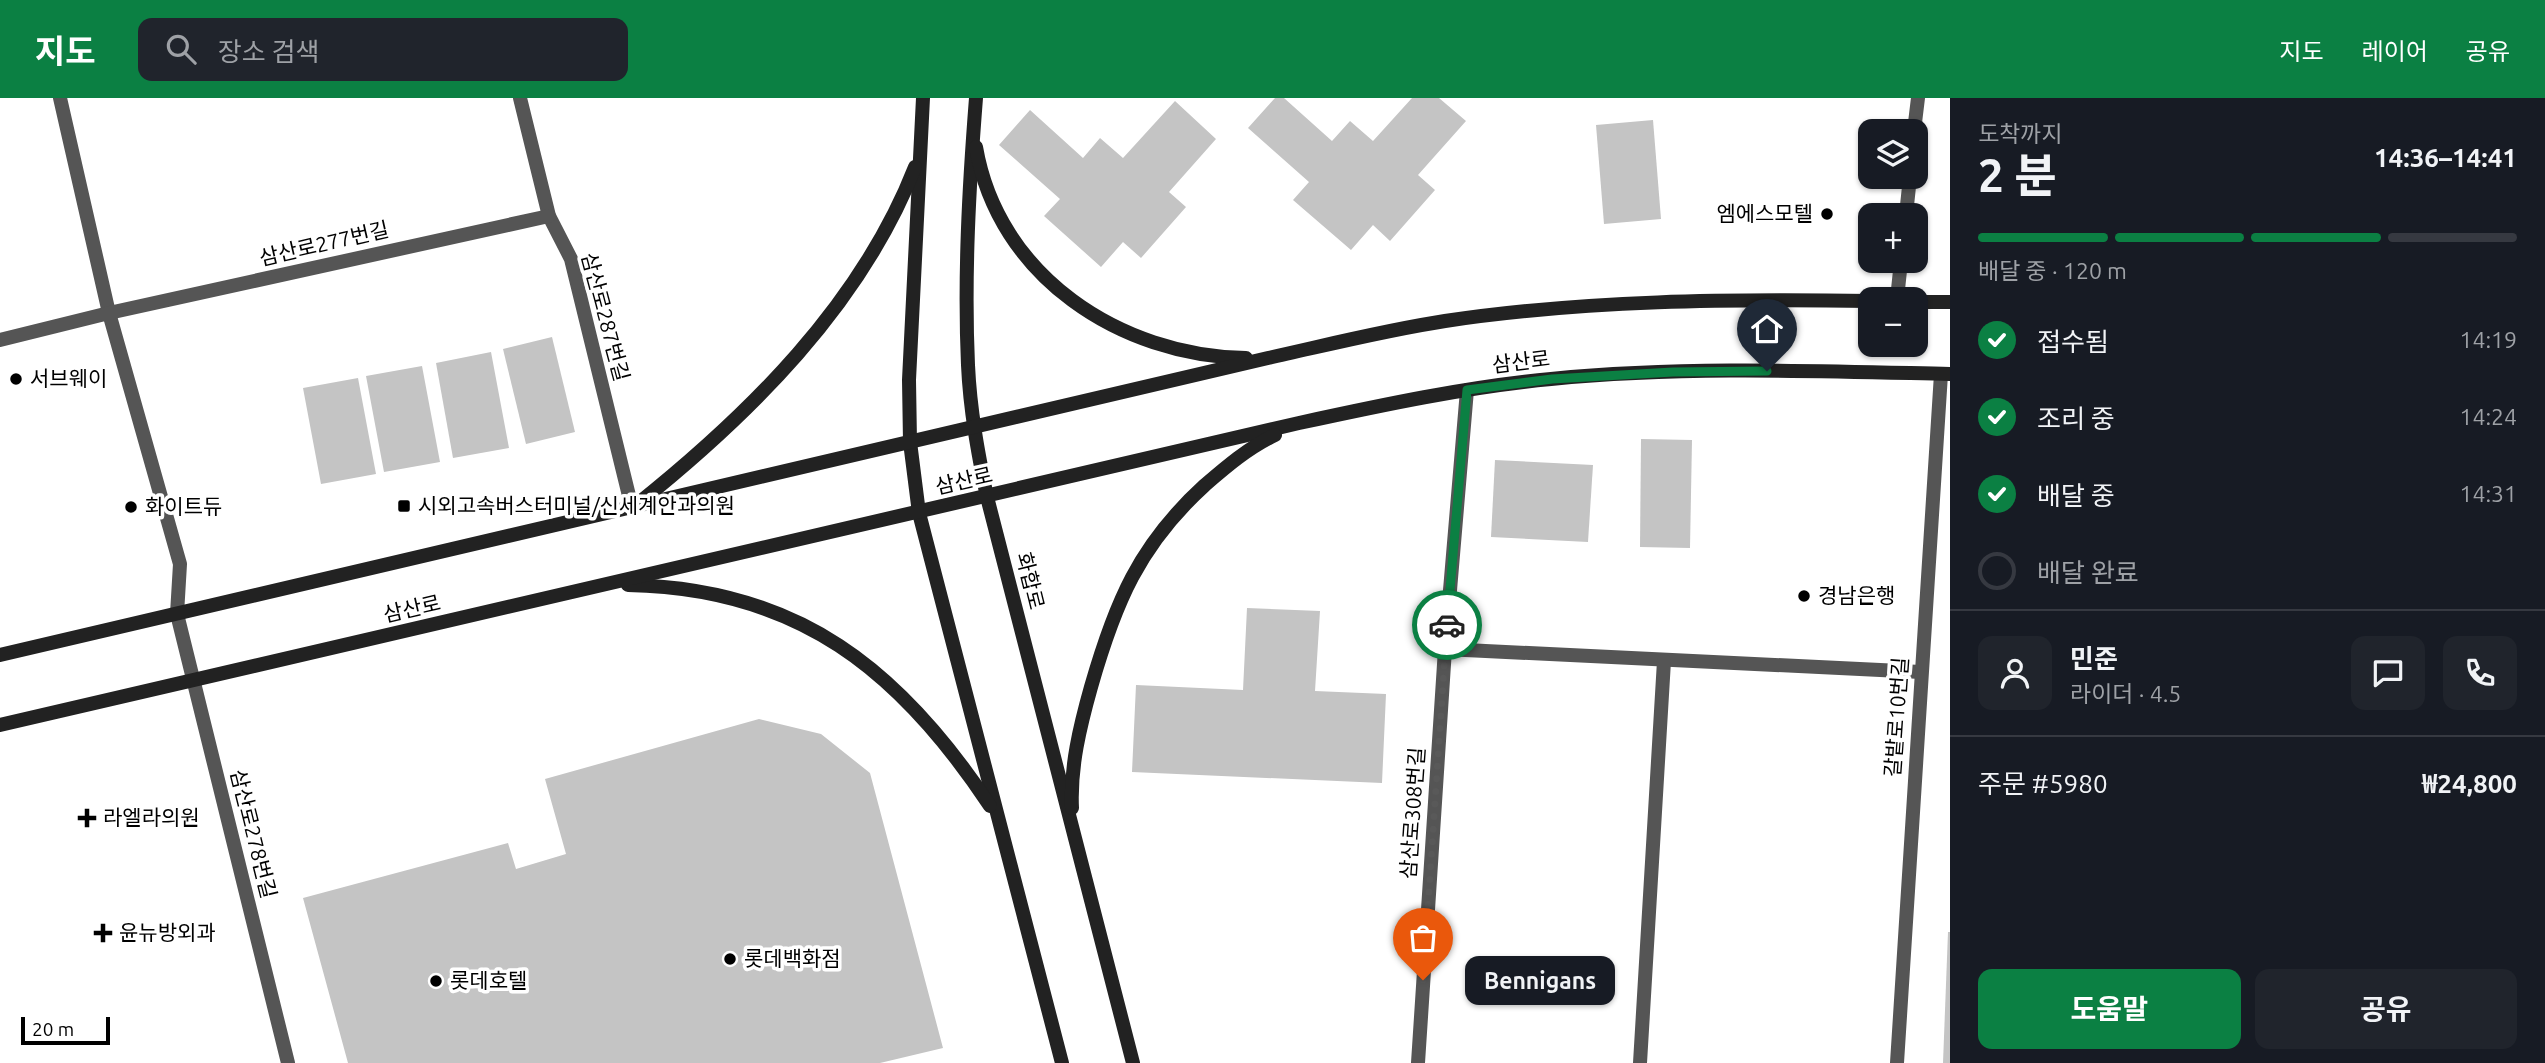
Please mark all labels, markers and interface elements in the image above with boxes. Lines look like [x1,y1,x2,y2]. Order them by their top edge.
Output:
search box [138,18,628,81]
icon: search [162,30,200,68]
text: 지도 [35,32,96,69]
text: 장소 검색 [218,37,319,66]
text: 지도 [2279,38,2324,65]
text: 레이어 [2362,38,2428,65]
text: 공유 [2466,38,2510,65]
map controls [1858,119,1928,357]
button: layers [1858,119,1928,189]
text: 도착까지 [1978,121,2063,146]
text: 14:36–14:41 [2374,143,2517,172]
text: 2 분 [1978,149,2057,201]
place label: 엠에스모텔 [1716,201,1813,225]
button: + [1858,203,1928,273]
marker: 엠에스모텔 [1819,206,1835,222]
street label: 삼산로277번길 [257,216,391,270]
street label: 삼산로287번길 [577,250,635,384]
text: 배달 중 · 120 m [1978,258,2127,283]
button: − [1858,287,1928,357]
pin [1737,299,1797,371]
icon: home [1748,310,1786,348]
icon: check [1978,321,2016,359]
text: 접수됨 [2037,327,2109,356]
text: 14:19 [2459,327,2517,352]
street label: 삼산로 [1491,346,1551,376]
place label: 서브웨이 [30,366,107,390]
marker: 서브웨이 [8,371,24,387]
icon: check [1978,398,2016,436]
text: 조리 중 [2037,404,2115,433]
text: 14:24 [2459,404,2517,429]
street label: 삼산로 [933,462,995,498]
icon: check [1978,475,2016,513]
text: 배달 중 [2037,481,2115,510]
text: 14:31 [2459,481,2517,506]
place label: 시외고속버스터미널/신세계안과의원 [418,493,735,517]
place label: 화이트듀 [145,494,222,518]
marker: 시외고속버스터미널/신세계안과의원 [396,498,412,514]
marker: 화이트듀 [123,499,139,515]
street label: 화합로 [1012,550,1050,612]
text: 배달 완료 [2037,558,2139,587]
place label: 경남은행 [1818,583,1895,607]
marker: 경남은행 [1796,588,1812,604]
street label: 삼산로 [381,590,443,626]
courier [1412,590,1482,660]
icon: car [1428,606,1466,644]
button: person [1978,636,2052,710]
button: chat [2351,636,2425,710]
button: phone [2443,636,2517,710]
text: 민준 [2070,644,2118,673]
street label: 갈밭로10번길 [1880,656,1912,778]
text: 라이더 · 4.5 [2070,681,2181,706]
street label: 삼산로308번길 [1395,746,1429,880]
street label: 삼산로278번길 [226,767,282,901]
text: 주문 #5980 [1978,769,2108,798]
text: ₩24,800 [2422,769,2517,798]
place label: 라엘라의원 [103,805,200,829]
marker: 라엘라의원 [77,808,97,828]
pin [1393,908,1453,980]
icon: bag [1404,919,1442,957]
place label: 윤뉴방외과 [119,920,216,944]
marker: 윤뉴방외과 [93,923,113,943]
place label: 롯데백화점 [744,946,841,970]
marker: 롯데백화점 [722,951,738,967]
callout: Bennigans [1465,956,1616,1004]
place label: 롯데호텔 [450,968,527,992]
text: Bennigans [1484,968,1596,993]
button: 도움말 [1978,969,2241,1049]
button: 공유 [2255,969,2517,1049]
marker: 롯데호텔 [428,973,444,989]
scale bar [21,1014,110,1046]
text: 20 m [32,1018,74,1040]

